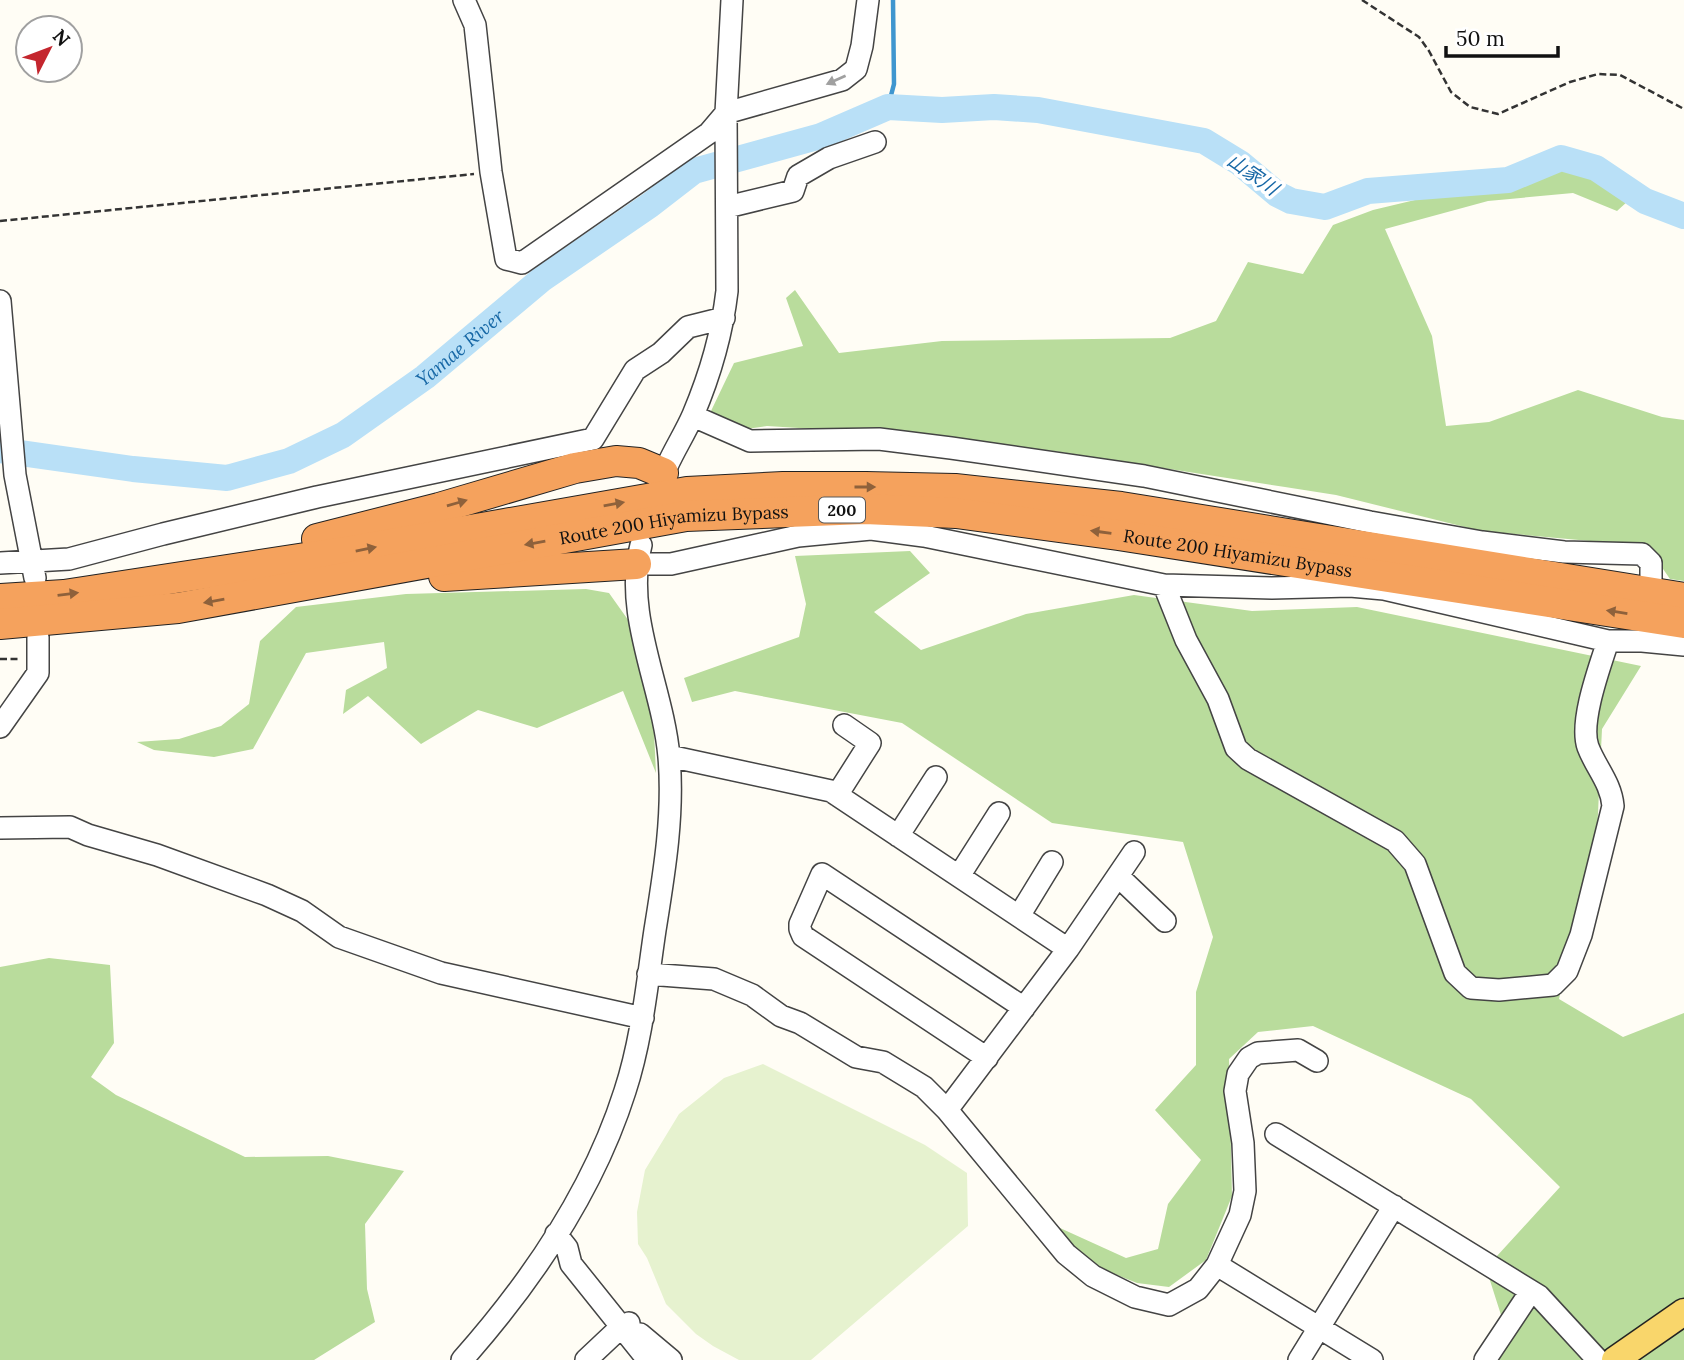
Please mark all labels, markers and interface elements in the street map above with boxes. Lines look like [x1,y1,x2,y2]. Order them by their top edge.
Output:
north arrow [14,14,84,84]
scale bar [1446,14,1558,58]
text: N [48,24,76,51]
text: 50 m [1456,25,1505,52]
one-way arrow [826,74,846,86]
water label: 山家川 [1223,148,1285,201]
water label: Yamae River [411,304,509,392]
one-way arrow [854,481,876,493]
one-way arrow [447,497,468,507]
one-way arrow [603,498,625,509]
road number: 200 [819,498,865,523]
street label: Route 200 Hiyamizu Bypass [557,500,789,550]
street label: Route 200 Hiyamizu Bypass [1122,524,1354,582]
one-way arrow [1090,527,1112,538]
one-way arrow [524,537,546,548]
one-way arrow [355,543,377,554]
one-way arrow [57,588,79,599]
one-way arrow [203,596,225,607]
one-way arrow [1606,606,1628,617]

